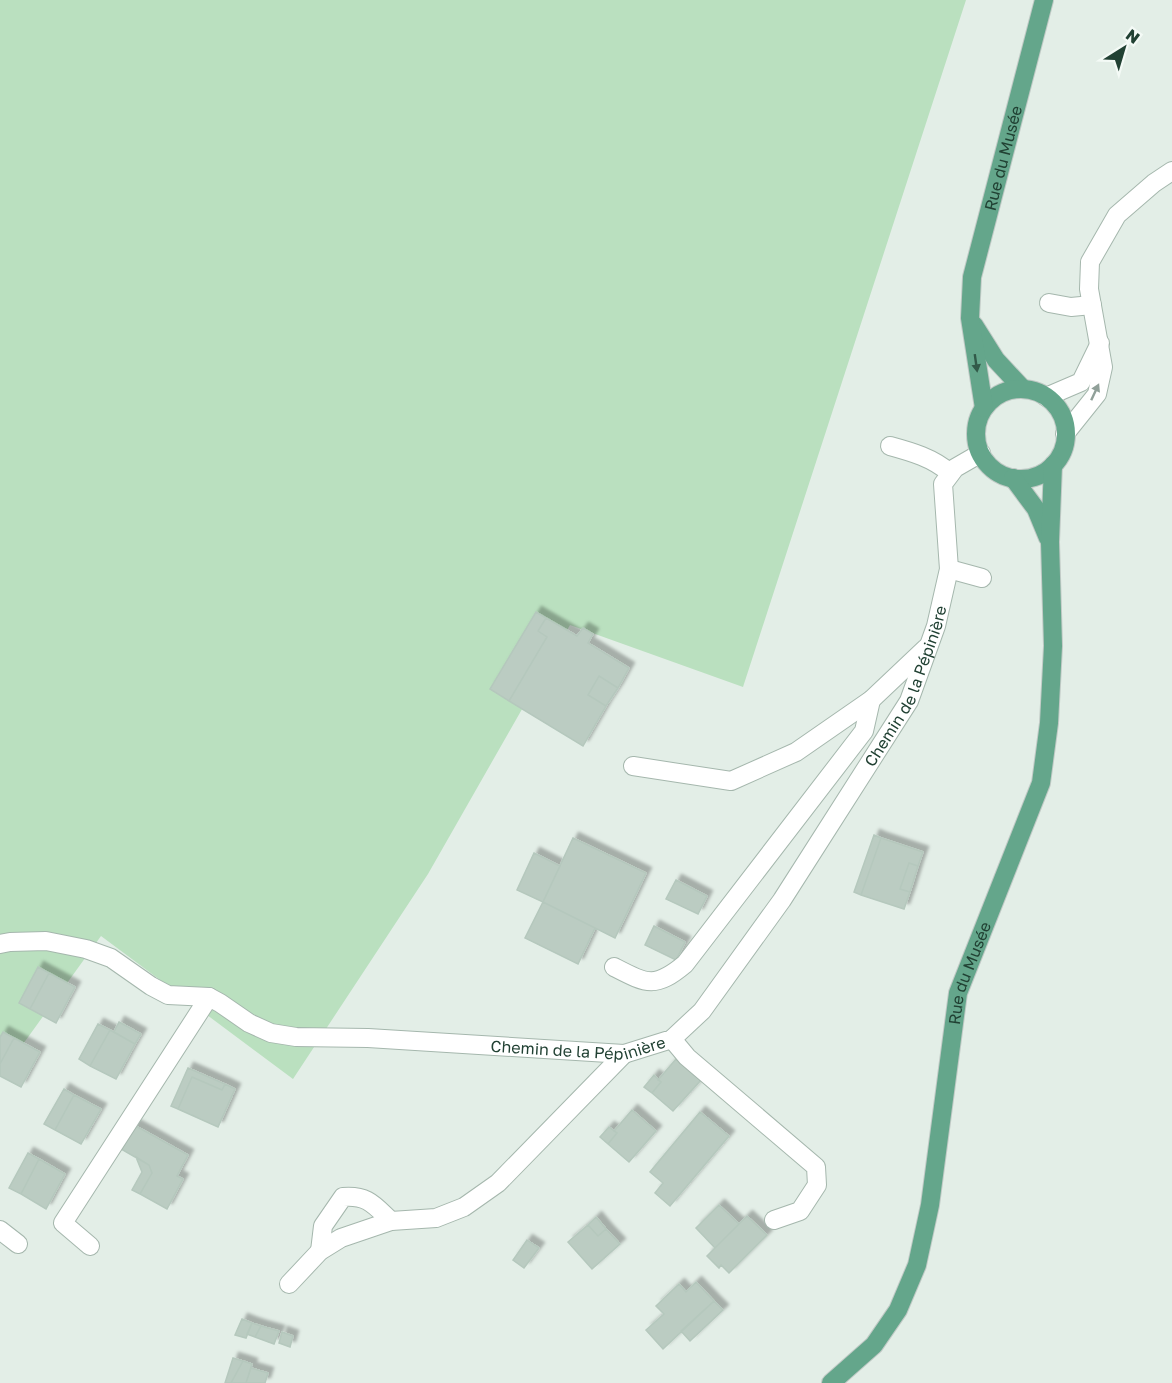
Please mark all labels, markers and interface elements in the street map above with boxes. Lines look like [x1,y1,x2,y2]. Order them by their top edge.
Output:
north arrow [1094,18,1154,78]
text: N [1122,24,1144,48]
street label: Rue du Musée [980,104,1026,213]
one-way arrow [971,354,980,373]
one-way arrow [1091,384,1100,401]
street label: Chemin de la Pépinière [860,604,950,770]
street label: Rue du Musée [944,919,995,1026]
street label: Chemin de la Pépinière [490,1032,668,1064]

